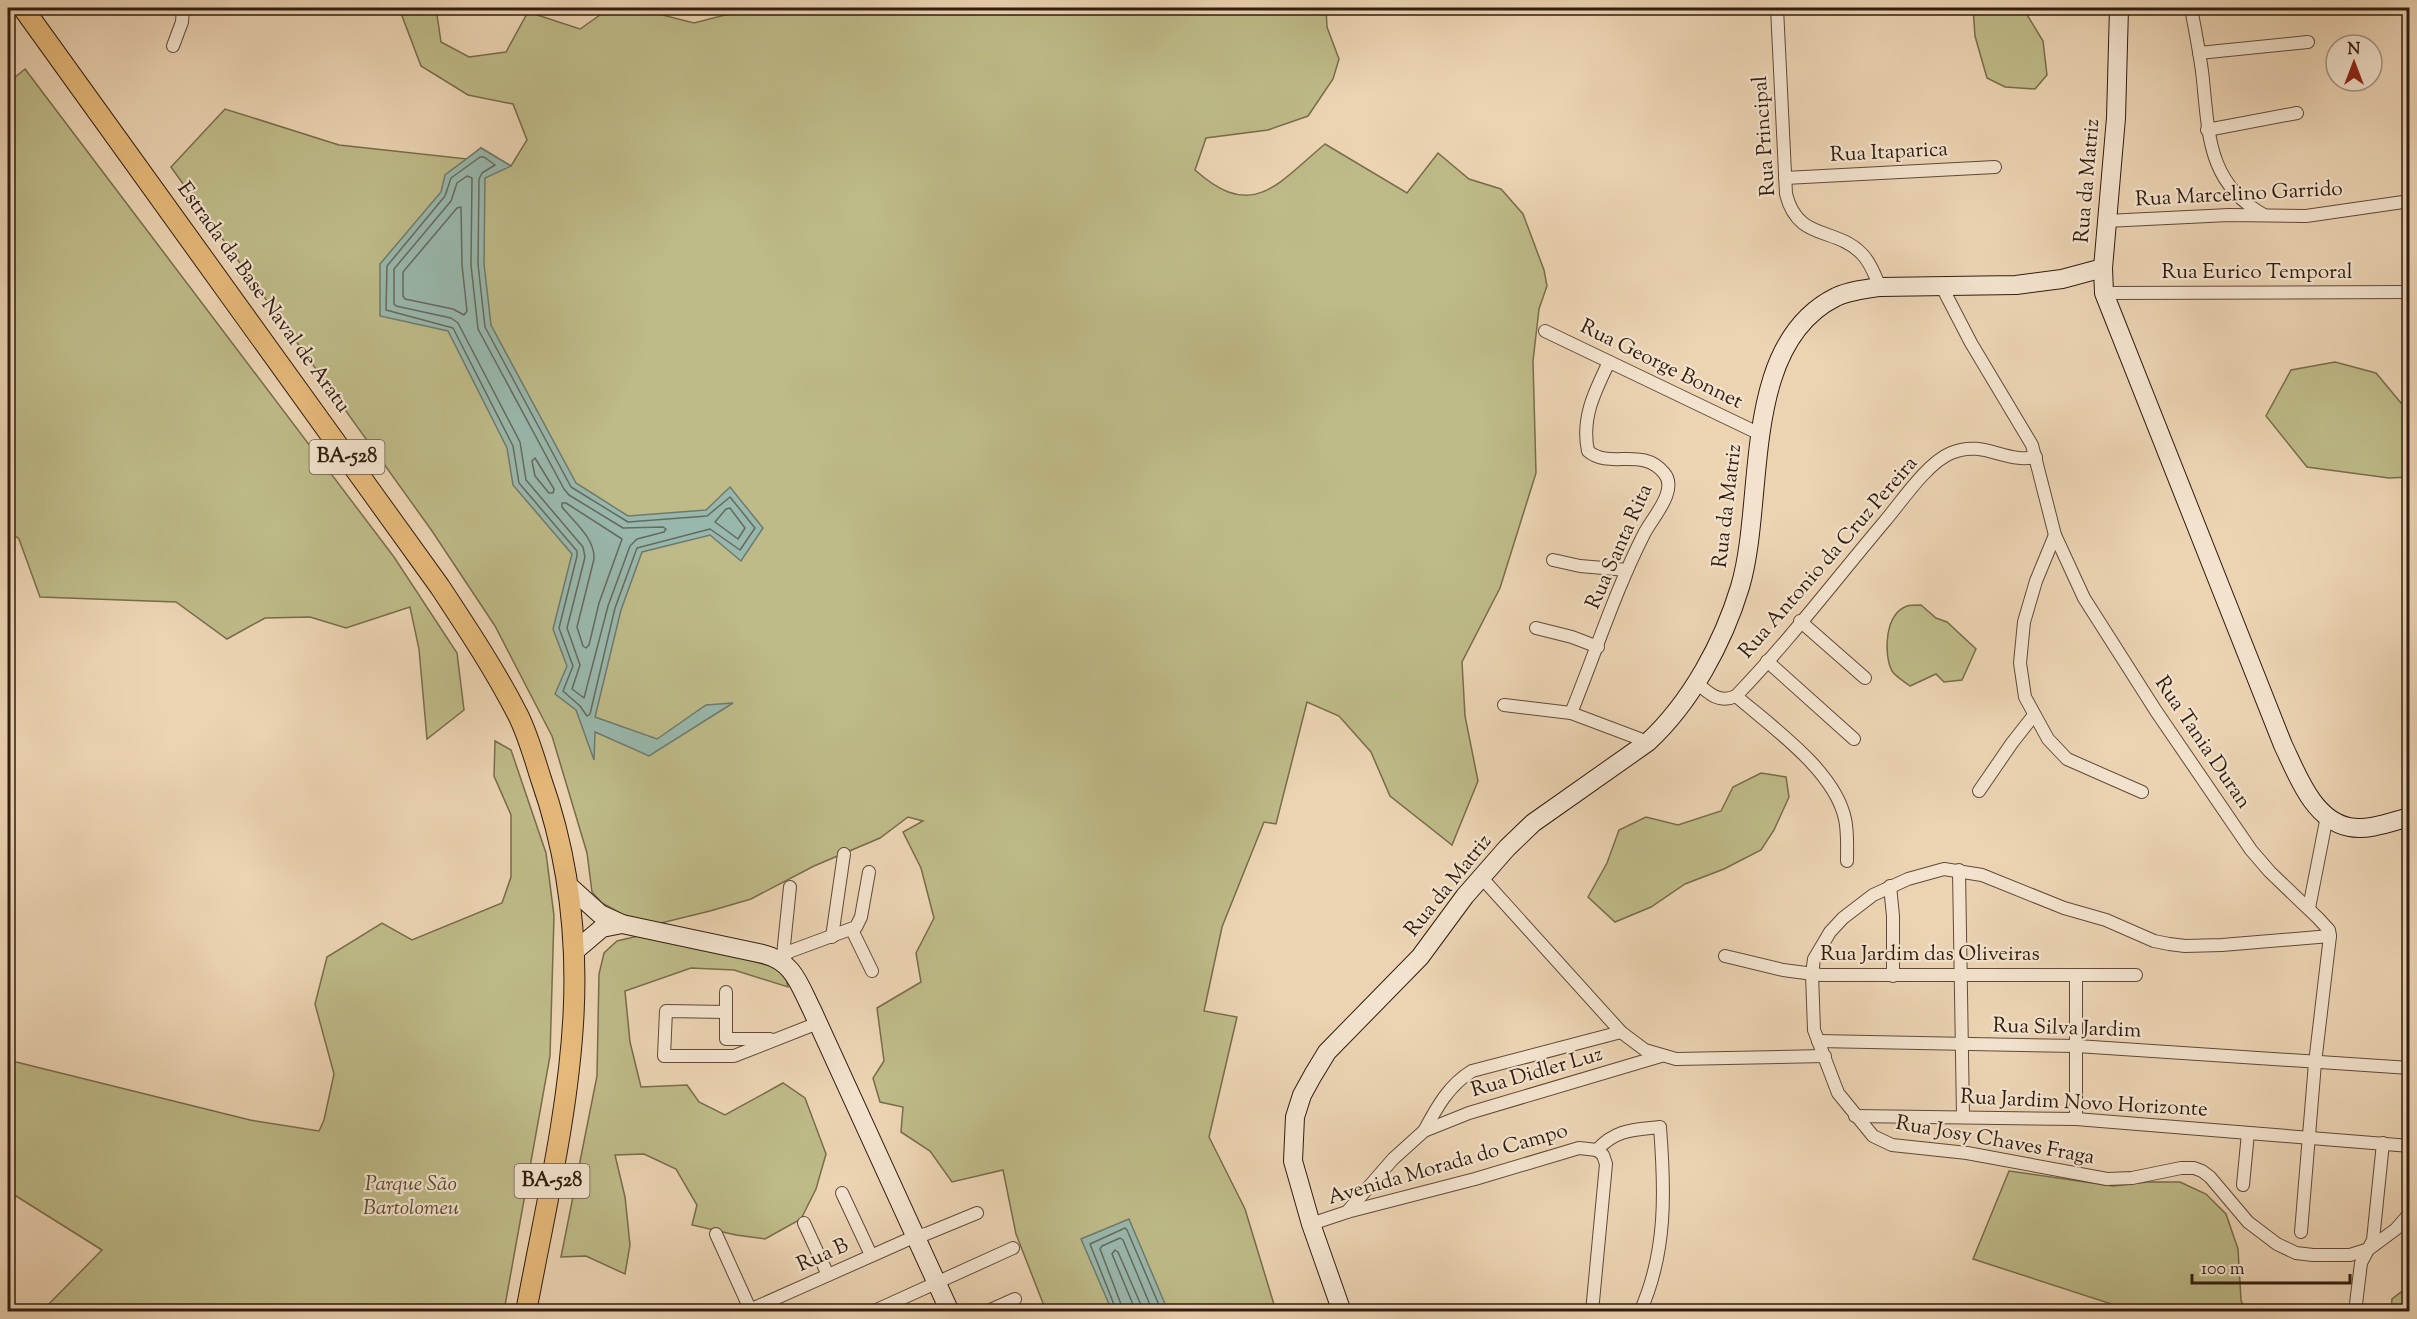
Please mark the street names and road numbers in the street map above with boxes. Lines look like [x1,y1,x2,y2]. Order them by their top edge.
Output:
street label: Rua Principal [1746,75,1784,197]
street label: Rua da Matriz [2068,118,2108,244]
street label: Rua Itaparica [1829,135,1949,171]
street label: Rua Marcelino Garrido [2134,175,2344,215]
street label: Estrada da Base Naval de Aratu [169,176,357,420]
street label: Rua Eurico Temporal [2161,258,2353,288]
street label: Rua George Bonnet [1575,313,1747,417]
road number: BA-528 [310,440,385,474]
street label: Rua da Matriz [1706,442,1750,570]
street label: Rua Antonio da Cruz Pereira [1732,450,1926,666]
street label: Rua Santa Rita [1579,479,1661,614]
street label: Rua Tania Duran [2146,671,2258,815]
street label: Rua da Matriz [1398,828,1500,944]
street label: Rua Jardim das Oliveiras [1820,940,2040,970]
street label: Rua Silva Jardim [1992,1011,2142,1047]
street label: Rua Didler Luz [1468,1040,1606,1106]
street label: Rua Jardim Novo Horizonte [1959,1083,2209,1125]
street label: Rua Josy Chaves Fraga [1893,1109,2097,1173]
street label: Avenida Morada do Campo [1324,1116,1572,1214]
road number: BA-528 [514,1164,590,1198]
street label: Rua B [792,1231,854,1281]

